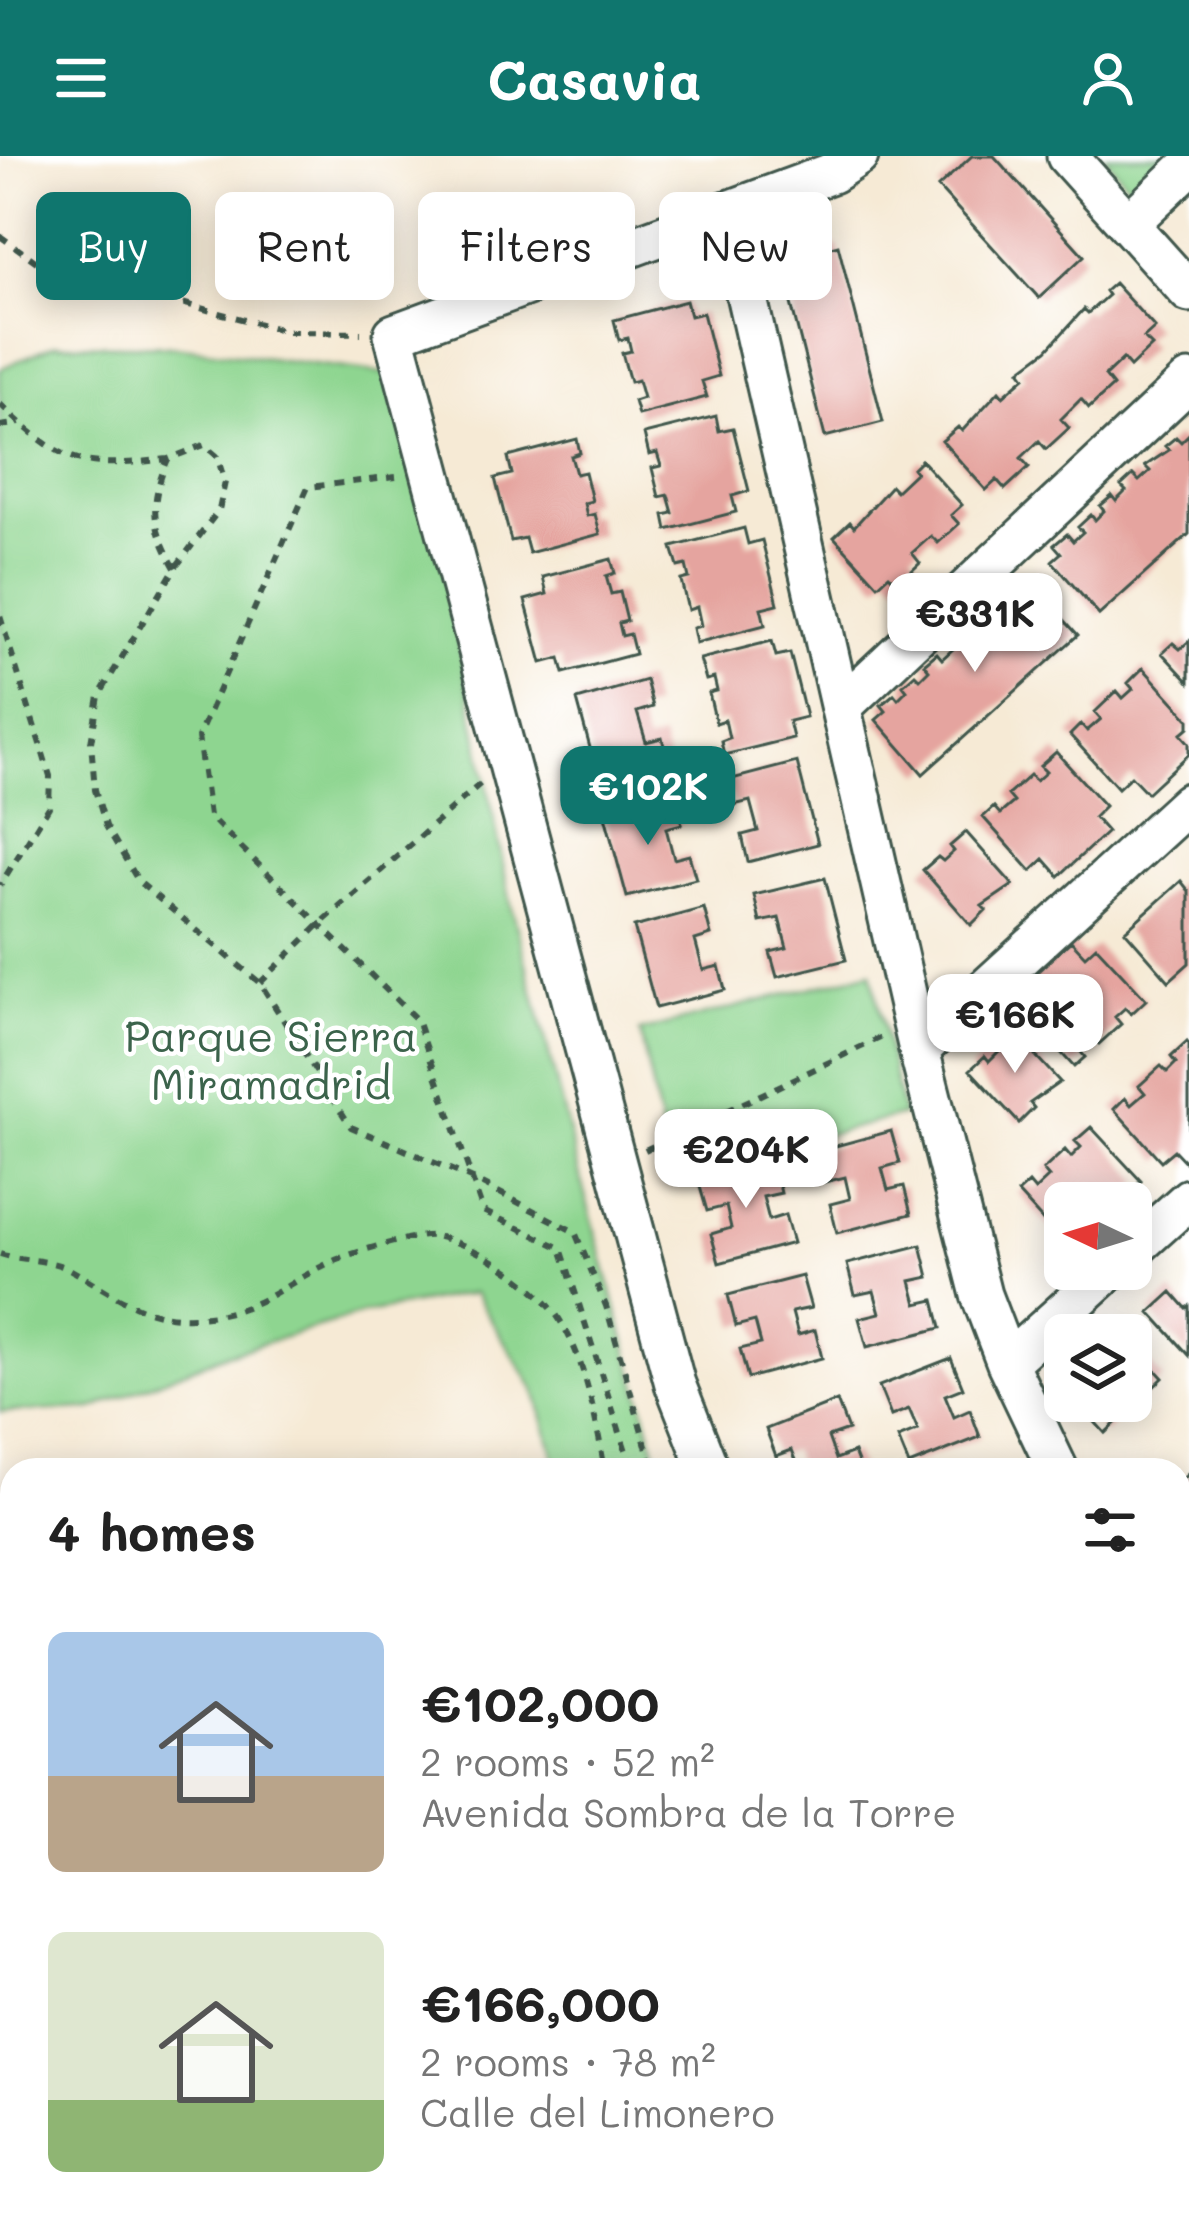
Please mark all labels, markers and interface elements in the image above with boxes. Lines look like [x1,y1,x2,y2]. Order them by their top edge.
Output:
text: Casavia [487,43,702,114]
icon: menu [48,45,114,111]
icon: person [1075,45,1141,111]
chip: Buy [36,192,191,300]
chip: Rent [215,192,394,300]
chip: Filters [418,192,635,300]
chip: New [659,192,832,300]
pin: €331K [891,573,1059,675]
text: €331K [914,586,1036,637]
pin: €102K [564,746,732,848]
text: €102K [587,759,709,810]
pin: €166K [931,974,1099,1076]
text: €166K [954,987,1076,1038]
park label: Parque Sierra Miramadrid [124,1008,418,1111]
pin: €204K [662,1109,830,1211]
text: €204K [682,1122,810,1173]
north arrow [1044,1182,1152,1290]
map controls [1044,1182,1152,1422]
button: layers [1044,1314,1152,1422]
text: 4 homes [48,1497,256,1564]
icon: filters [1077,1497,1143,1563]
text: €102,000 [420,1668,659,1735]
icon: home [144,1680,288,1824]
text: 2 rooms · 52 m² [420,1735,715,1786]
text: Avenida Sombra de la Torre [420,1786,956,1837]
text: €166,000 [420,1968,660,2035]
icon: home [144,1980,288,2124]
text: 2 rooms · 78 m² [420,2035,716,2086]
text: Calle del Limonero [420,2086,775,2137]

